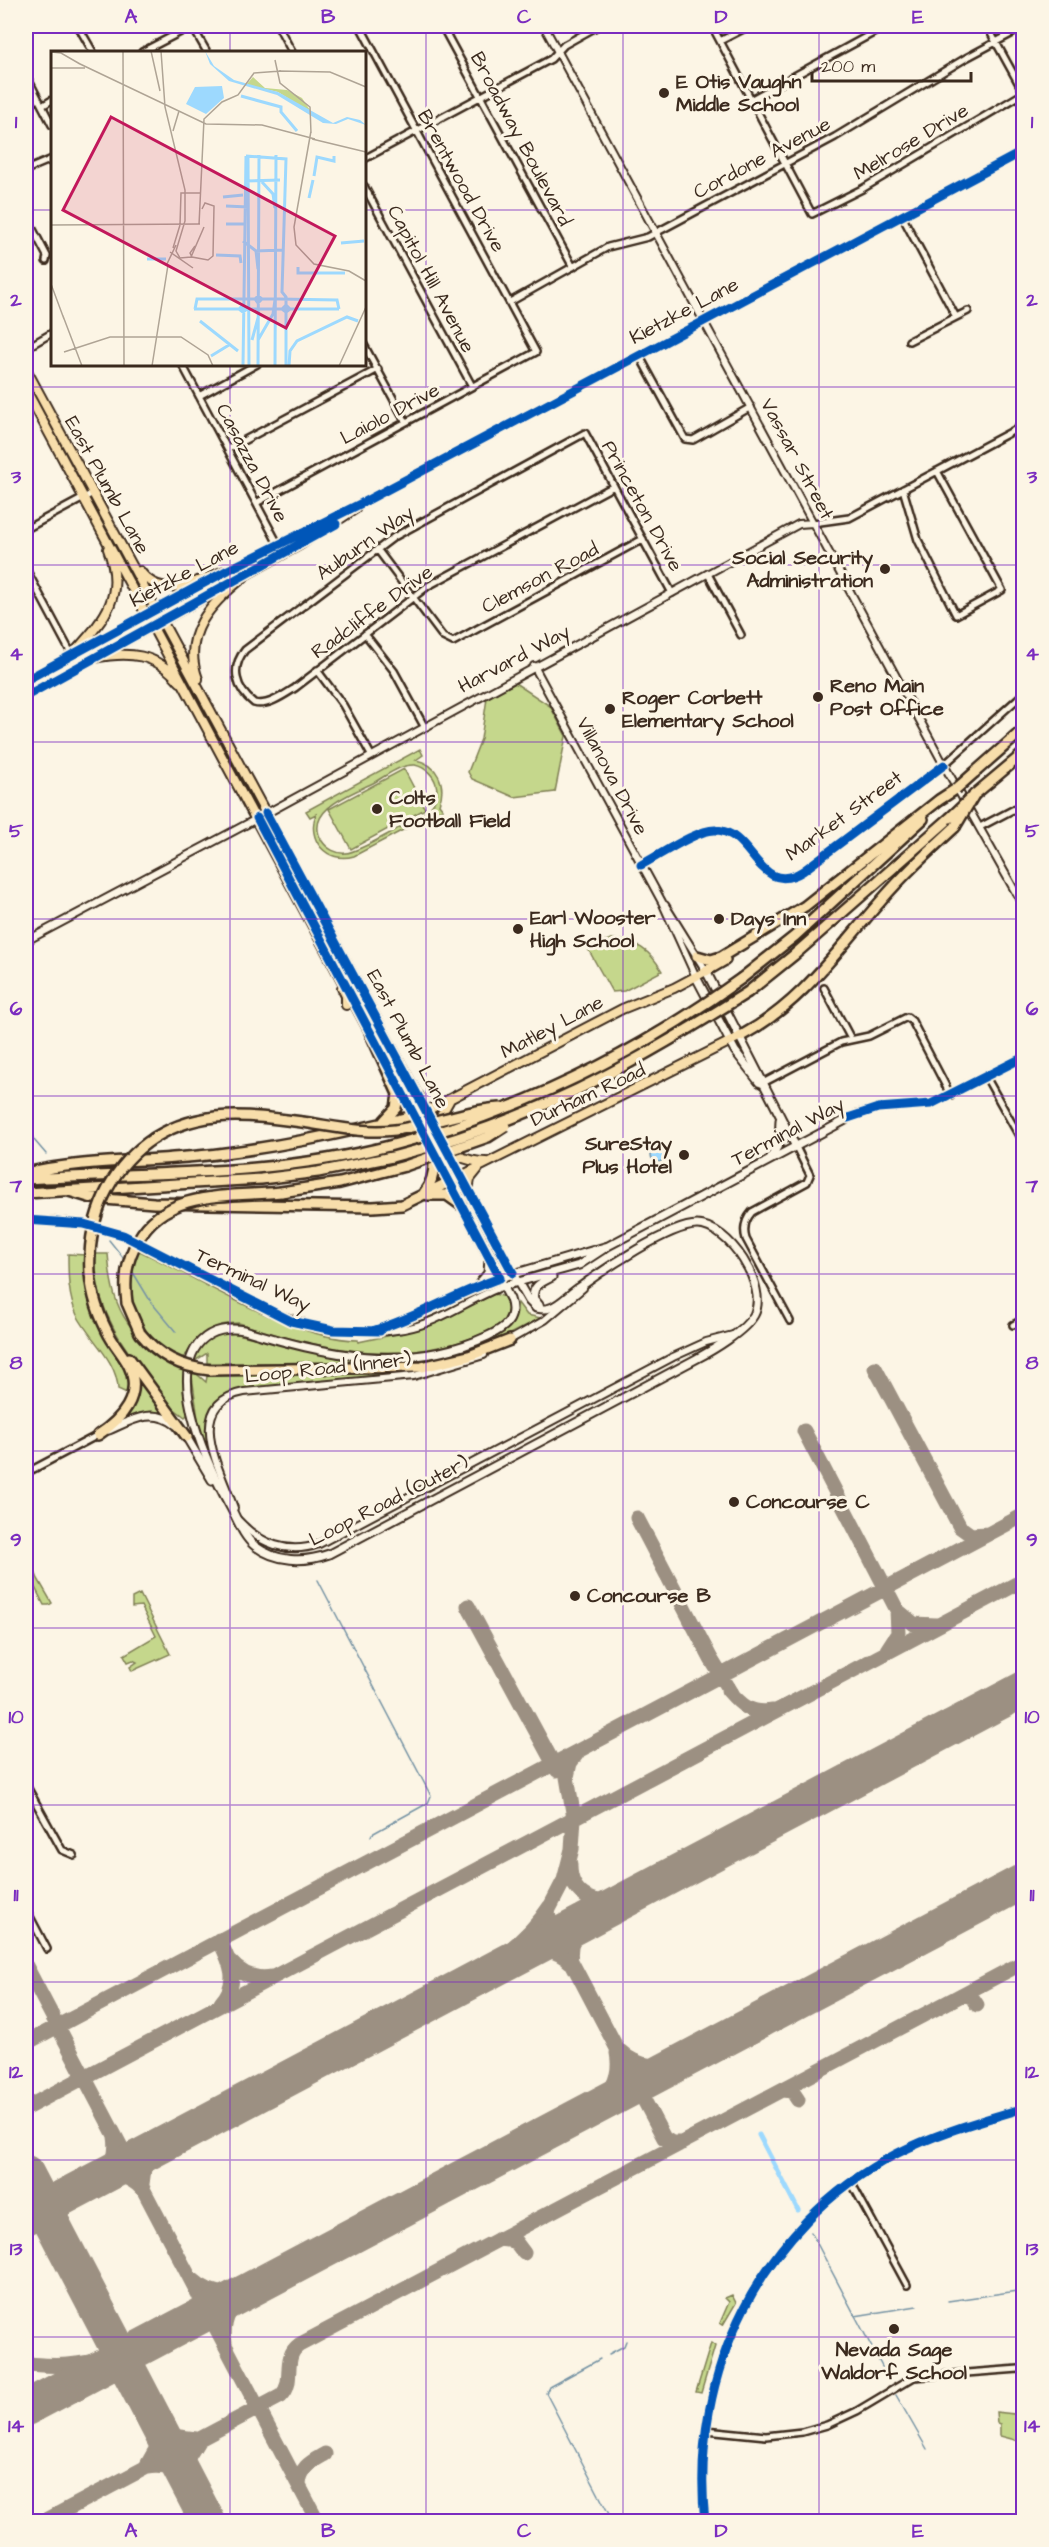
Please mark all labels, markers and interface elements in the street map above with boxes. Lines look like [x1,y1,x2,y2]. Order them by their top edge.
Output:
text: A [125,3,138,31]
text: B [321,3,336,31]
text: C [517,3,532,31]
text: D [715,3,728,31]
text: E [912,3,924,31]
scale bar [812,45,971,83]
street label: Broadway Boulevard [462,47,579,232]
inset map [51,51,366,366]
text: 200 m [821,54,875,79]
place label: E Otis Vaughn Middle School [676,68,802,119]
marker: E Otis Vaughn Middle School [657,86,671,100]
street label: Melrose Drive [848,96,974,187]
street label: Brentwood Drive [410,105,512,258]
text: 1 [15,108,18,136]
text: 1 [1031,108,1034,136]
street label: Cordone Avenue [688,110,836,206]
street label: Capitol Hill Avenue [380,200,482,358]
street label: Kietzke Lane [624,270,744,352]
text: 2 [9,286,22,314]
text: 2 [1025,286,1038,314]
street label: Laiolo Drive [335,376,445,452]
street label: Vassar Street [753,393,841,525]
street label: Casazza Drive [209,399,295,527]
street label: East Plumb Lane [57,411,157,559]
street label: Princeton Drive [594,435,690,577]
text: 3 [10,463,22,491]
text: 3 [1026,463,1038,491]
street label: Auburn Way [311,499,420,588]
street label: Kietzke Lane [124,533,244,615]
street label: Clemson Road [477,535,603,621]
place label: Social Security Administration [731,544,873,595]
street label: Radcliffe Drive [305,558,439,666]
marker: Social Security Administration [878,562,892,576]
street label: Harvard Way [453,618,575,701]
text: 4 [9,640,23,668]
text: 4 [1025,640,1039,668]
place label: Reno Main Post Office [830,672,944,723]
place label: Roger Corbett Elementary School [622,684,794,736]
marker: Reno Main Post Office [811,690,825,704]
marker: Roger Corbett Elementary School [603,702,617,716]
street label: Villanova Drive [569,712,655,840]
street label: Market Street [780,764,908,868]
place label: Colts Football Field [389,784,511,835]
marker: Colts Football Field [370,802,384,816]
text: 5 [9,817,24,845]
text: 5 [1025,817,1040,845]
place label: Earl Wooster High School [530,904,656,956]
place label: Days Inn [731,905,806,934]
marker: Days Inn [712,912,726,926]
marker: Earl Wooster High School [511,922,525,936]
street label: East Plumb Lane [360,965,457,1114]
street label: Matley Lane [496,988,609,1067]
text: 6 [10,995,23,1023]
text: 6 [1026,995,1039,1023]
street label: Durham Road [526,1056,650,1134]
street label: Terminal Way [727,1090,850,1174]
place label: SureStay Plus Hotel [582,1130,672,1181]
marker: SureStay Plus Hotel [677,1148,691,1162]
text: 7 [9,1172,23,1200]
text: 7 [1025,1172,1039,1200]
street label: Terminal Way [190,1241,315,1320]
street label: Loop Road (Inner) [243,1345,413,1391]
text: 8 [10,1349,23,1377]
text: 8 [1026,1349,1039,1377]
street label: Loop Road (Outer) [304,1449,474,1553]
place label: Concourse C [746,1488,870,1516]
marker: Concourse C [727,1495,741,1509]
text: 9 [10,1526,22,1554]
text: 9 [1026,1526,1038,1554]
place label: Concourse B [587,1582,711,1610]
marker: Concourse B [568,1589,582,1603]
text: 10 [8,1703,24,1731]
text: 10 [1024,1703,1040,1731]
text: 11 [13,1881,19,1909]
text: 11 [1029,1881,1035,1909]
text: 12 [9,2058,24,2086]
text: 12 [1025,2058,1040,2086]
text: 13 [10,2235,23,2263]
text: 13 [1026,2235,1039,2263]
marker: Nevada Sage Waldorf School [887,2322,901,2336]
place label: Nevada Sage Waldorf School [820,2336,967,2387]
text: 14 [8,2412,24,2440]
text: 14 [1024,2412,1040,2440]
text: A [125,2517,138,2545]
text: B [321,2517,336,2545]
text: C [517,2517,532,2545]
text: D [715,2517,728,2545]
text: E [912,2517,924,2545]

